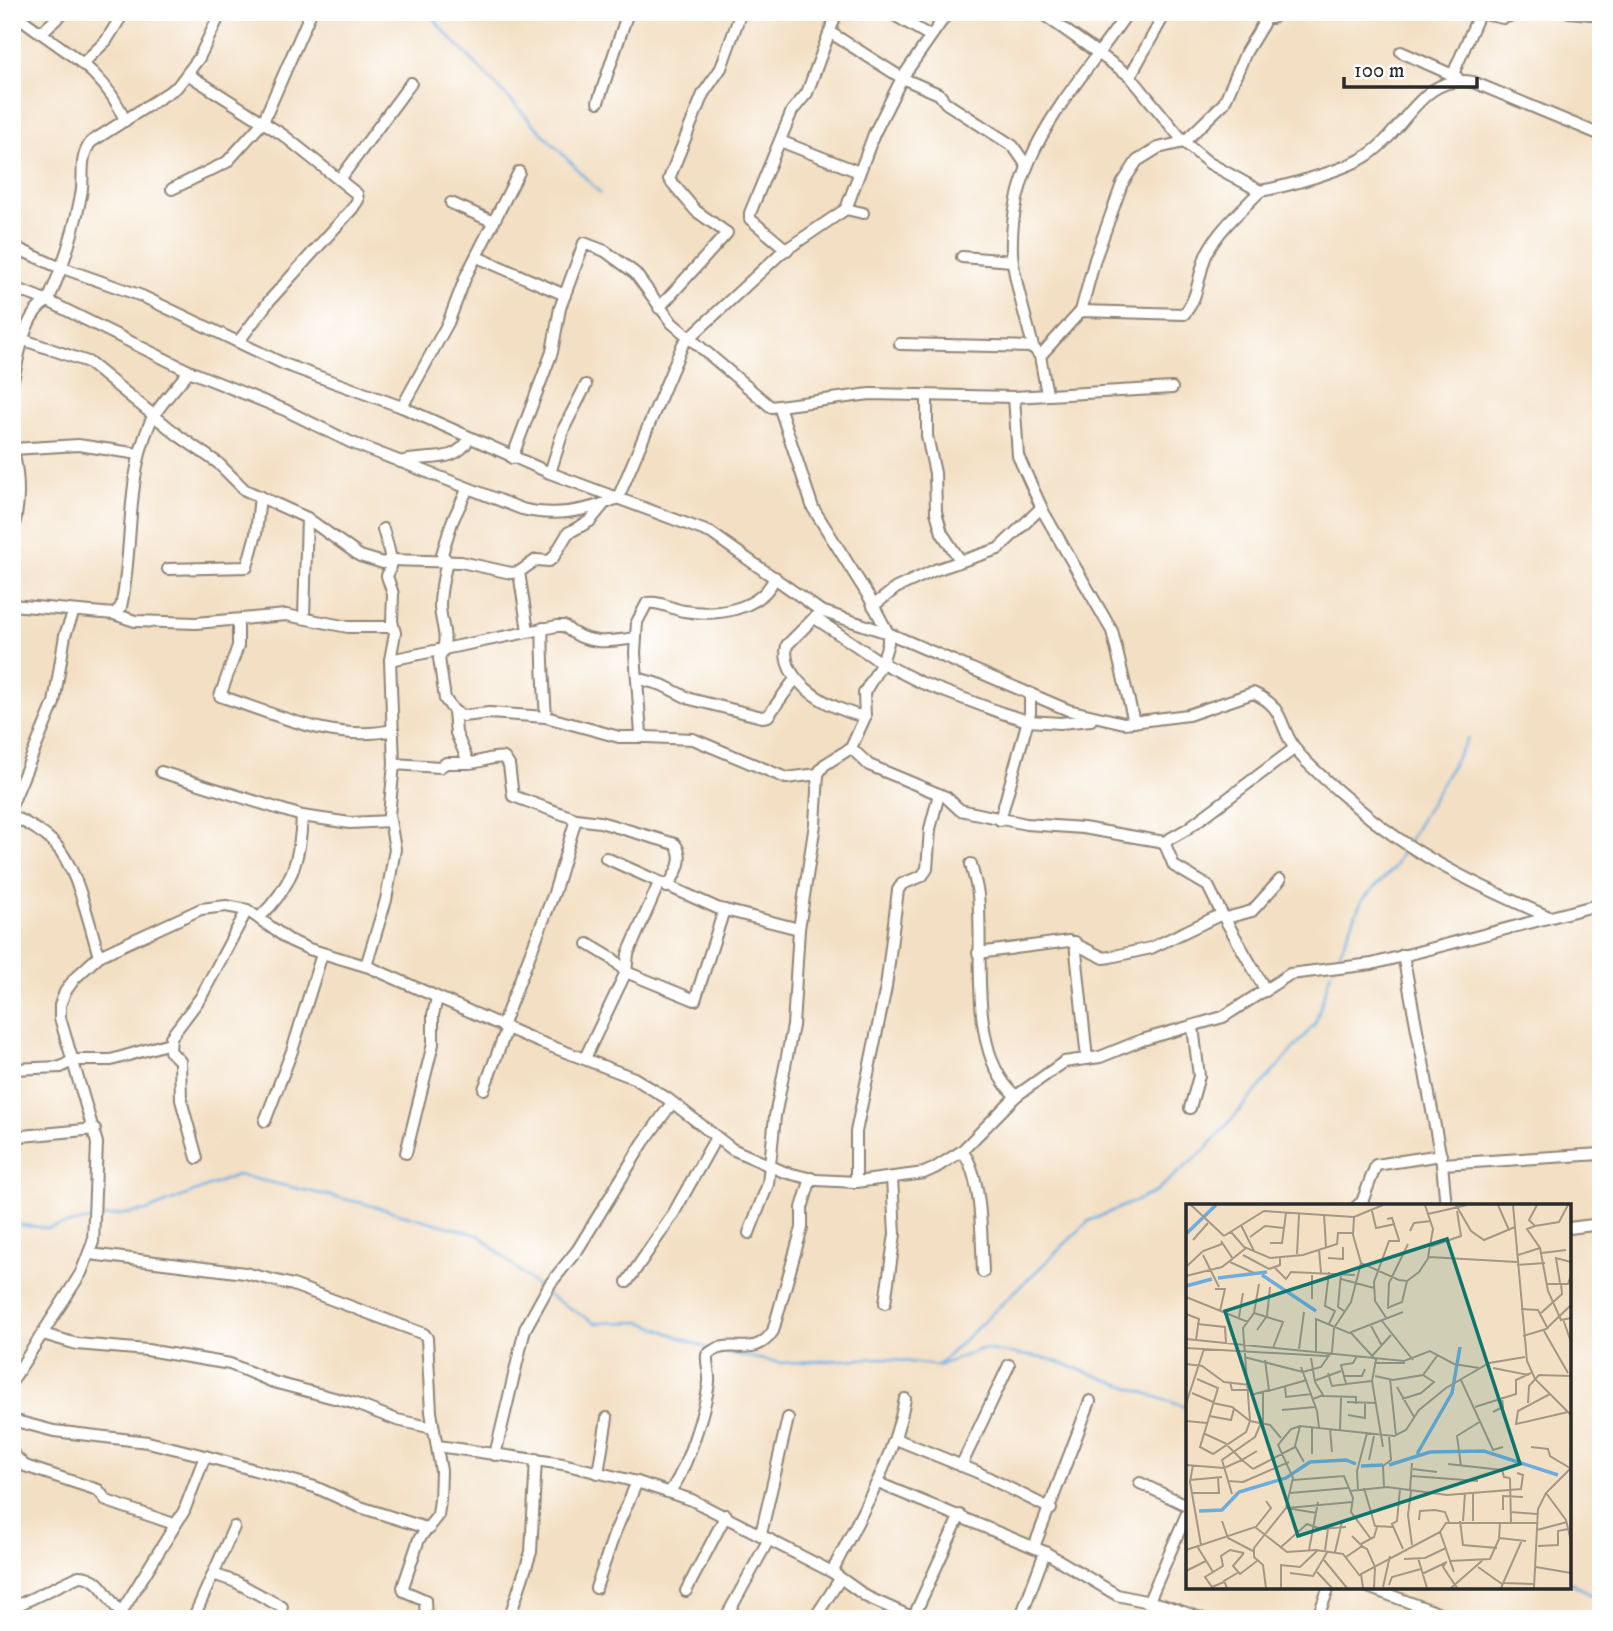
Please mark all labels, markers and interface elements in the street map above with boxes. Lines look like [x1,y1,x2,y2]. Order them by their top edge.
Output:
scale bar [1344,46,1476,90]
text: 100 m [1354,58,1405,84]
inset map [1186,1204,1571,1589]

